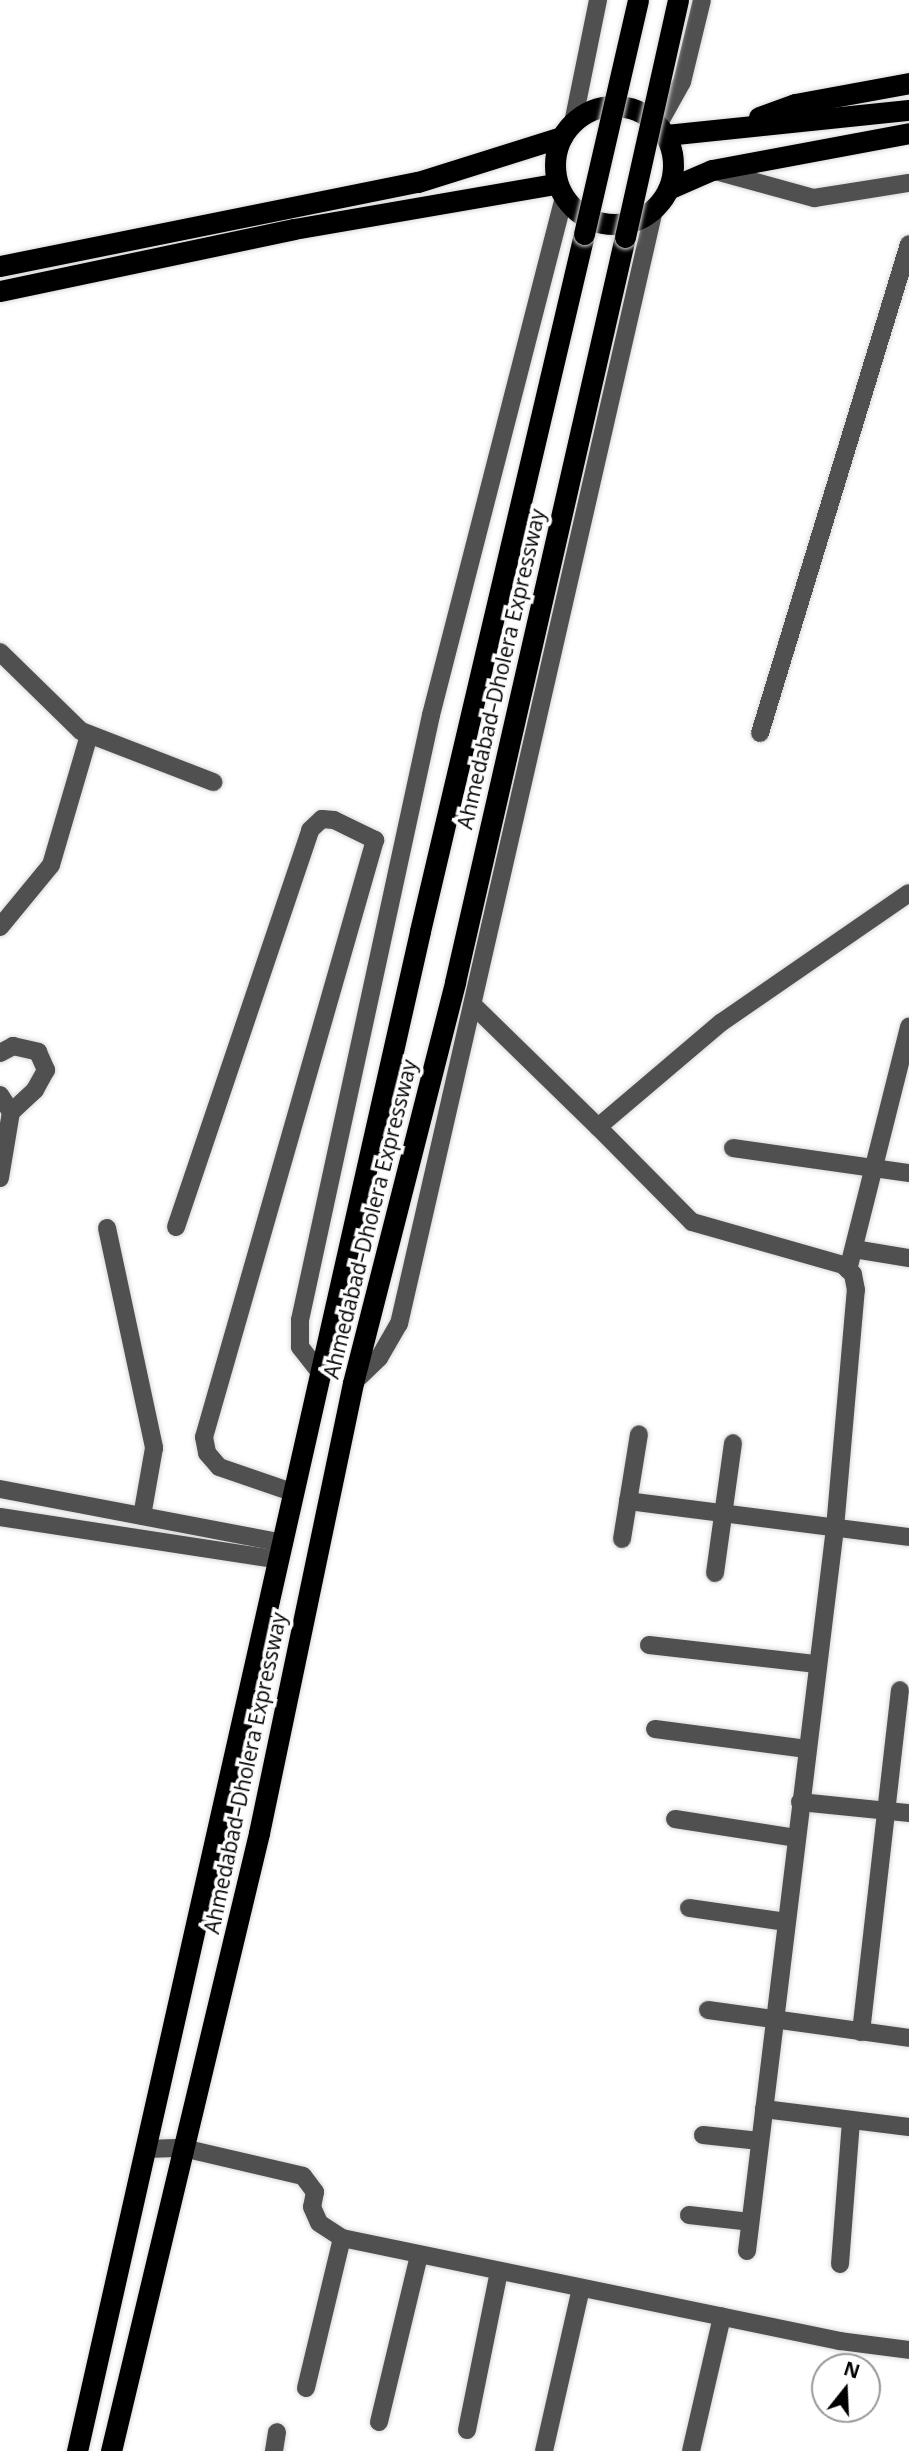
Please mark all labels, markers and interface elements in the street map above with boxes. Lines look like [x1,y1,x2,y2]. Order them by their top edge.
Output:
street label: Ahmedabad–Dholera Expressway [452,507,550,831]
street label: Ahmedabad–Dholera Expressway [318,1057,422,1381]
street label: Ahmedabad–Dholera Expressway [199,1610,291,1936]
north arrow [811,2353,881,2423]
text: N [840,2355,863,2385]

